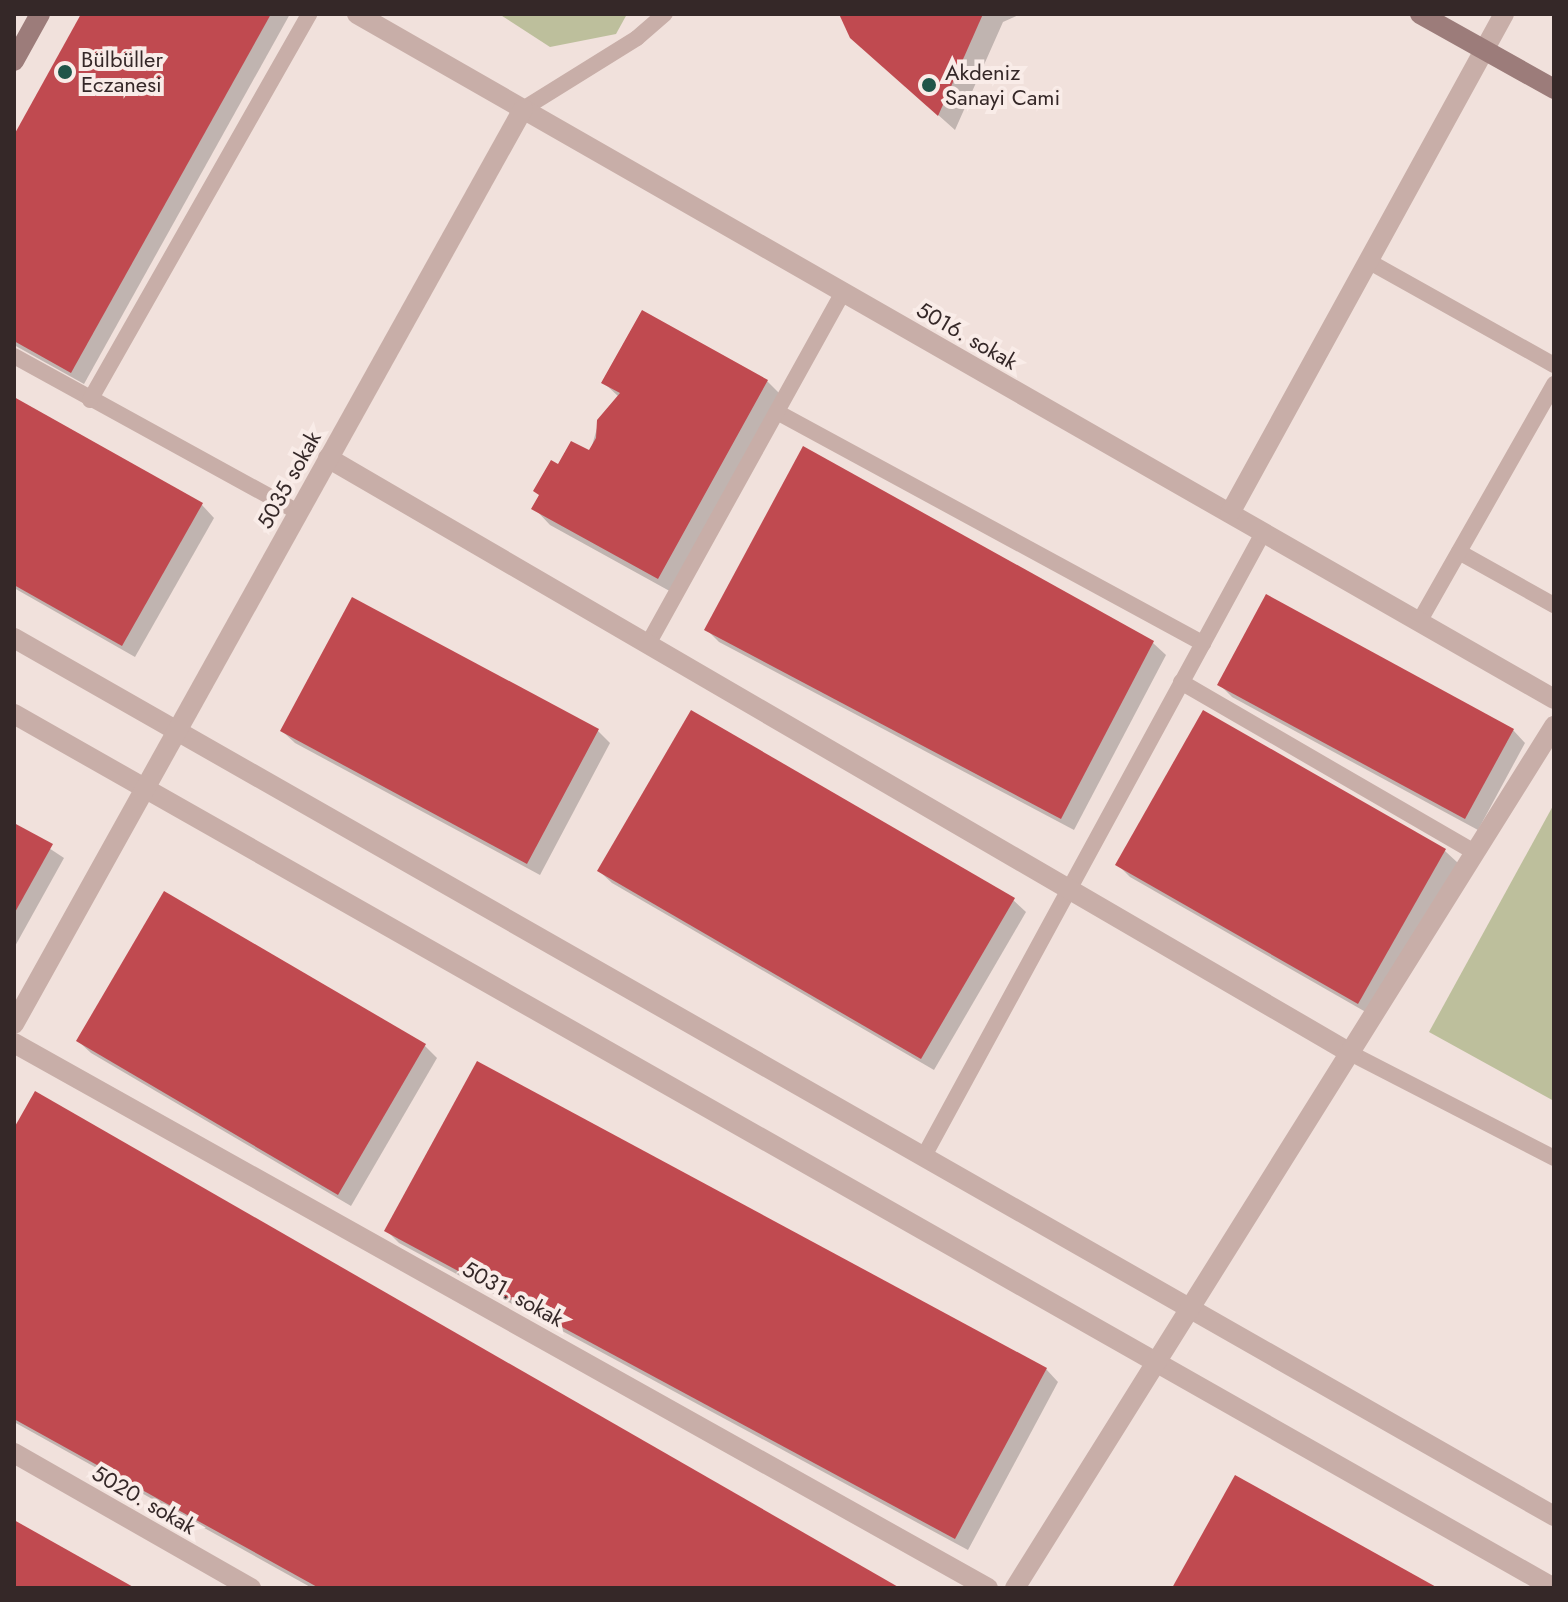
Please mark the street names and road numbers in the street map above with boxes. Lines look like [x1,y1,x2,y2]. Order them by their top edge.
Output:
street label: 5016. sokak [912,297,1022,375]
street label: 5035 sokak [251,427,327,533]
street label: 5031. sokak [458,1255,568,1333]
street label: 5020. sokak [87,1460,201,1540]

